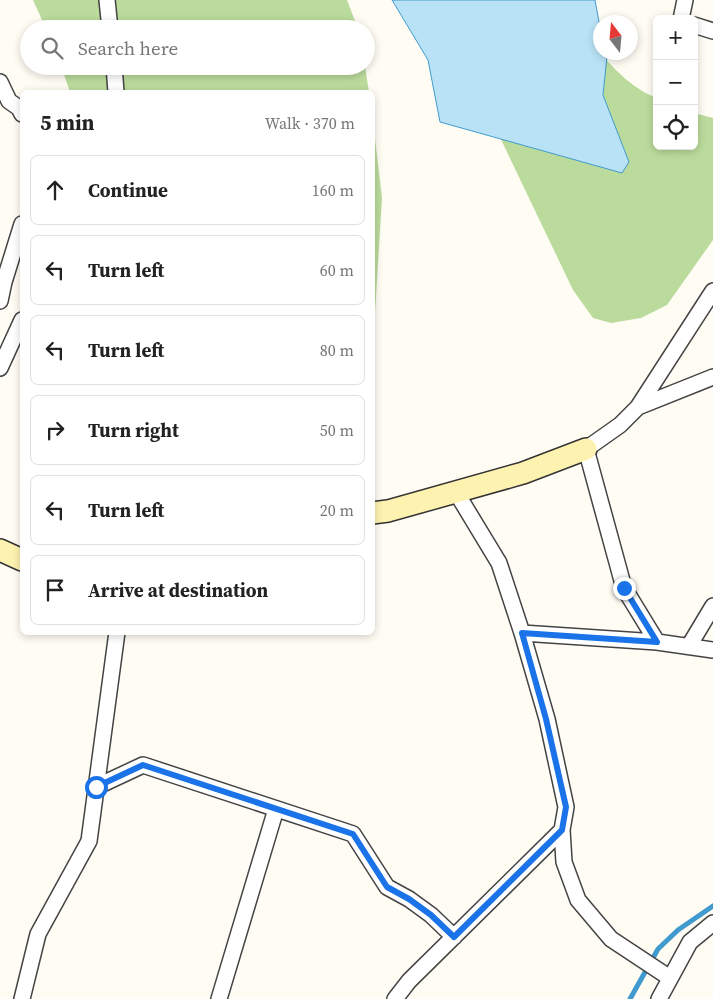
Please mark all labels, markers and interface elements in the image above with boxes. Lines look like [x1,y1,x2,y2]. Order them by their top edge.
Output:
north arrow [593,15,638,60]
map controls [653,15,698,150]
button: + [653,15,698,60]
search box [20,20,375,75]
icon: search [38,34,66,62]
text: Search here [78,35,178,61]
button: − [653,60,698,105]
button: locate [653,105,698,150]
text: 5 min [40,108,95,137]
text: Walk · 370 m [265,112,355,134]
icon: ahead [41,176,69,204]
text: Continue [88,177,168,203]
text: 160 m [312,179,354,201]
icon: left [41,256,69,284]
text: Turn left [88,257,164,283]
text: 60 m [320,259,354,281]
icon: left [41,336,69,364]
text: Turn left [88,337,164,363]
text: 80 m [320,339,354,361]
icon: right [41,416,69,444]
text: Turn right [88,417,179,443]
text: 50 m [320,419,354,441]
icon: left [41,496,69,524]
text: Turn left [88,497,164,523]
text: 20 m [320,499,354,521]
icon: arrive [41,576,69,604]
text: Arrive at destination [88,577,268,603]
route end [613,577,636,600]
route start [85,776,108,799]

